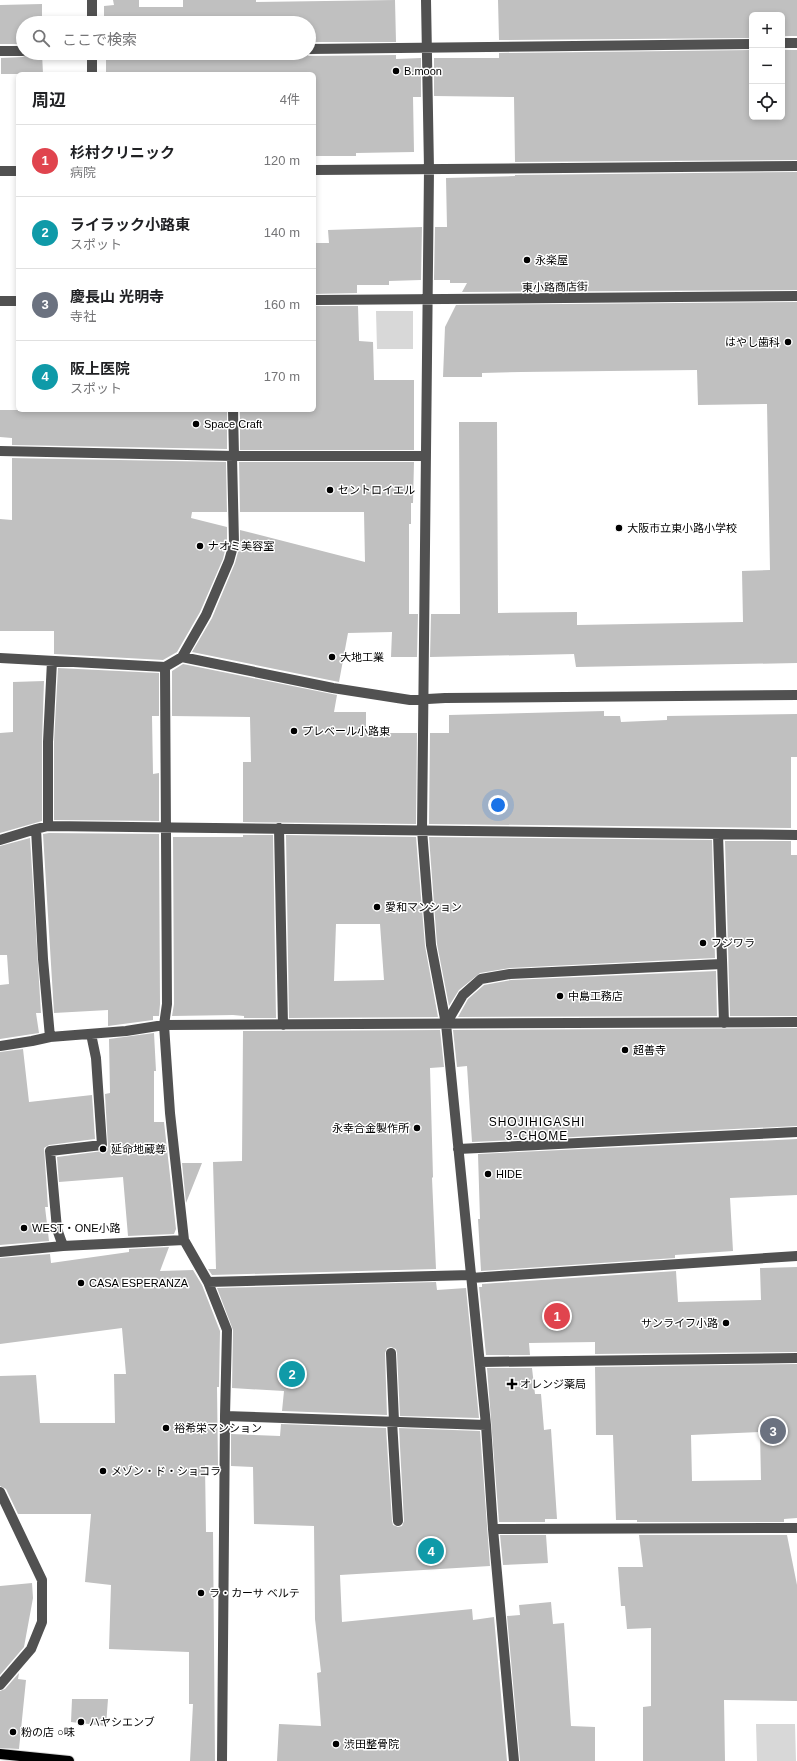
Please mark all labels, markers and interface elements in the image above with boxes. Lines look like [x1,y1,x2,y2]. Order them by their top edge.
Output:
map controls [749,12,785,120]
button: + [749,12,785,48]
search box [16,16,316,60]
icon: search [30,27,52,49]
text: ここで検索 [62,31,137,48]
button: − [749,48,785,84]
place label: B.moon [404,65,442,77]
marker: B.moon [391,66,401,76]
button: locate [749,84,785,120]
text: 周辺 [32,91,66,110]
text: 4件 [280,92,300,107]
text: 杉村クリニック [70,144,175,161]
text: 1 [41,153,49,168]
text: 120 m [264,153,300,168]
text: 病院 [70,165,96,180]
text: ライラック小路東 [70,216,190,233]
text: 2 [41,225,49,240]
text: 140 m [264,225,300,240]
text: スポット [70,237,122,252]
place label: 永楽屋 [535,254,568,266]
marker: 永楽屋 [522,255,532,265]
street label: 東小路商店街 [522,280,588,294]
text: 慶長山 光明寺 [70,288,164,305]
text: 3 [41,297,49,312]
text: 160 m [264,297,300,312]
text: 寺社 [70,309,96,324]
place label: はやし歯科 [725,336,780,348]
marker: はやし歯科 [783,337,793,347]
text: 阪上医院 [70,360,130,377]
text: 4 [41,369,49,384]
text: 170 m [264,369,300,384]
text: スポット [70,381,122,396]
place label: Space Craft [204,418,262,430]
marker: Space Craft [191,419,201,429]
place label: セントロイエル [338,484,415,496]
marker: セントロイエル [325,485,335,495]
place label: 大阪市立東小路小学校 [627,522,737,534]
marker: 大阪市立東小路小学校 [614,523,624,533]
place label: ナオミ美容室 [208,540,274,552]
marker: ナオミ美容室 [195,541,205,551]
place label: 大地工業 [340,651,384,663]
marker: 大地工業 [327,652,337,662]
place label: プレベール小路東 [302,725,390,737]
marker: プレベール小路東 [289,726,299,736]
your location [488,795,508,815]
place label: 愛和マンション [385,901,462,913]
marker: 愛和マンション [372,902,382,912]
place label: フジワラ [711,937,755,949]
marker: フジワラ [698,938,708,948]
place label: 中島工務店 [568,990,623,1002]
marker: 中島工務店 [555,991,565,1001]
place label: 超善寺 [633,1044,666,1056]
marker: 超善寺 [620,1045,630,1055]
district label: SHOJIHIGASHI 3-CHOME [489,1115,585,1143]
place label: 永幸合金製作所 [332,1122,410,1134]
marker: 永幸合金製作所 [412,1123,422,1133]
place label: 延命地蔵尊 [111,1143,166,1155]
marker: 延命地蔵尊 [98,1144,108,1154]
place label: HIDE [496,1168,522,1180]
marker: HIDE [483,1169,493,1179]
place label: WEST・ONE小路 [32,1222,121,1234]
marker: WEST・ONE小路 [19,1223,29,1233]
place label: CASA ESPERANZA [89,1277,189,1289]
marker: CASA ESPERANZA [76,1278,86,1288]
pin: 1 [544,1301,570,1331]
place label: サンライフ小路 [641,1317,718,1329]
marker: サンライフ小路 [721,1318,731,1328]
pin: 2 [279,1359,305,1389]
place label: オレンジ薬局 [520,1378,586,1390]
marker: オレンジ薬局 [507,1379,517,1389]
pin: 3 [760,1416,786,1446]
place label: 裕希栄マンション [174,1422,262,1434]
marker: 裕希栄マンション [161,1423,171,1433]
place label: メゾン・ド・ショコラ [111,1465,221,1477]
marker: メゾン・ド・ショコラ [98,1466,108,1476]
pin: 4 [418,1536,444,1566]
place label: ラ・カーサ ベルテ [209,1587,300,1599]
marker: ラ・カーサ ベルテ [196,1588,206,1598]
place label: ハヤシエンブ [89,1716,155,1728]
marker: ハヤシエンブ [76,1717,86,1727]
place label: 粉の店 ○味 [21,1726,75,1738]
marker: 粉の店 ○味 [8,1727,18,1737]
place label: 渋田整骨院 [344,1738,399,1750]
marker: 渋田整骨院 [331,1739,341,1749]

